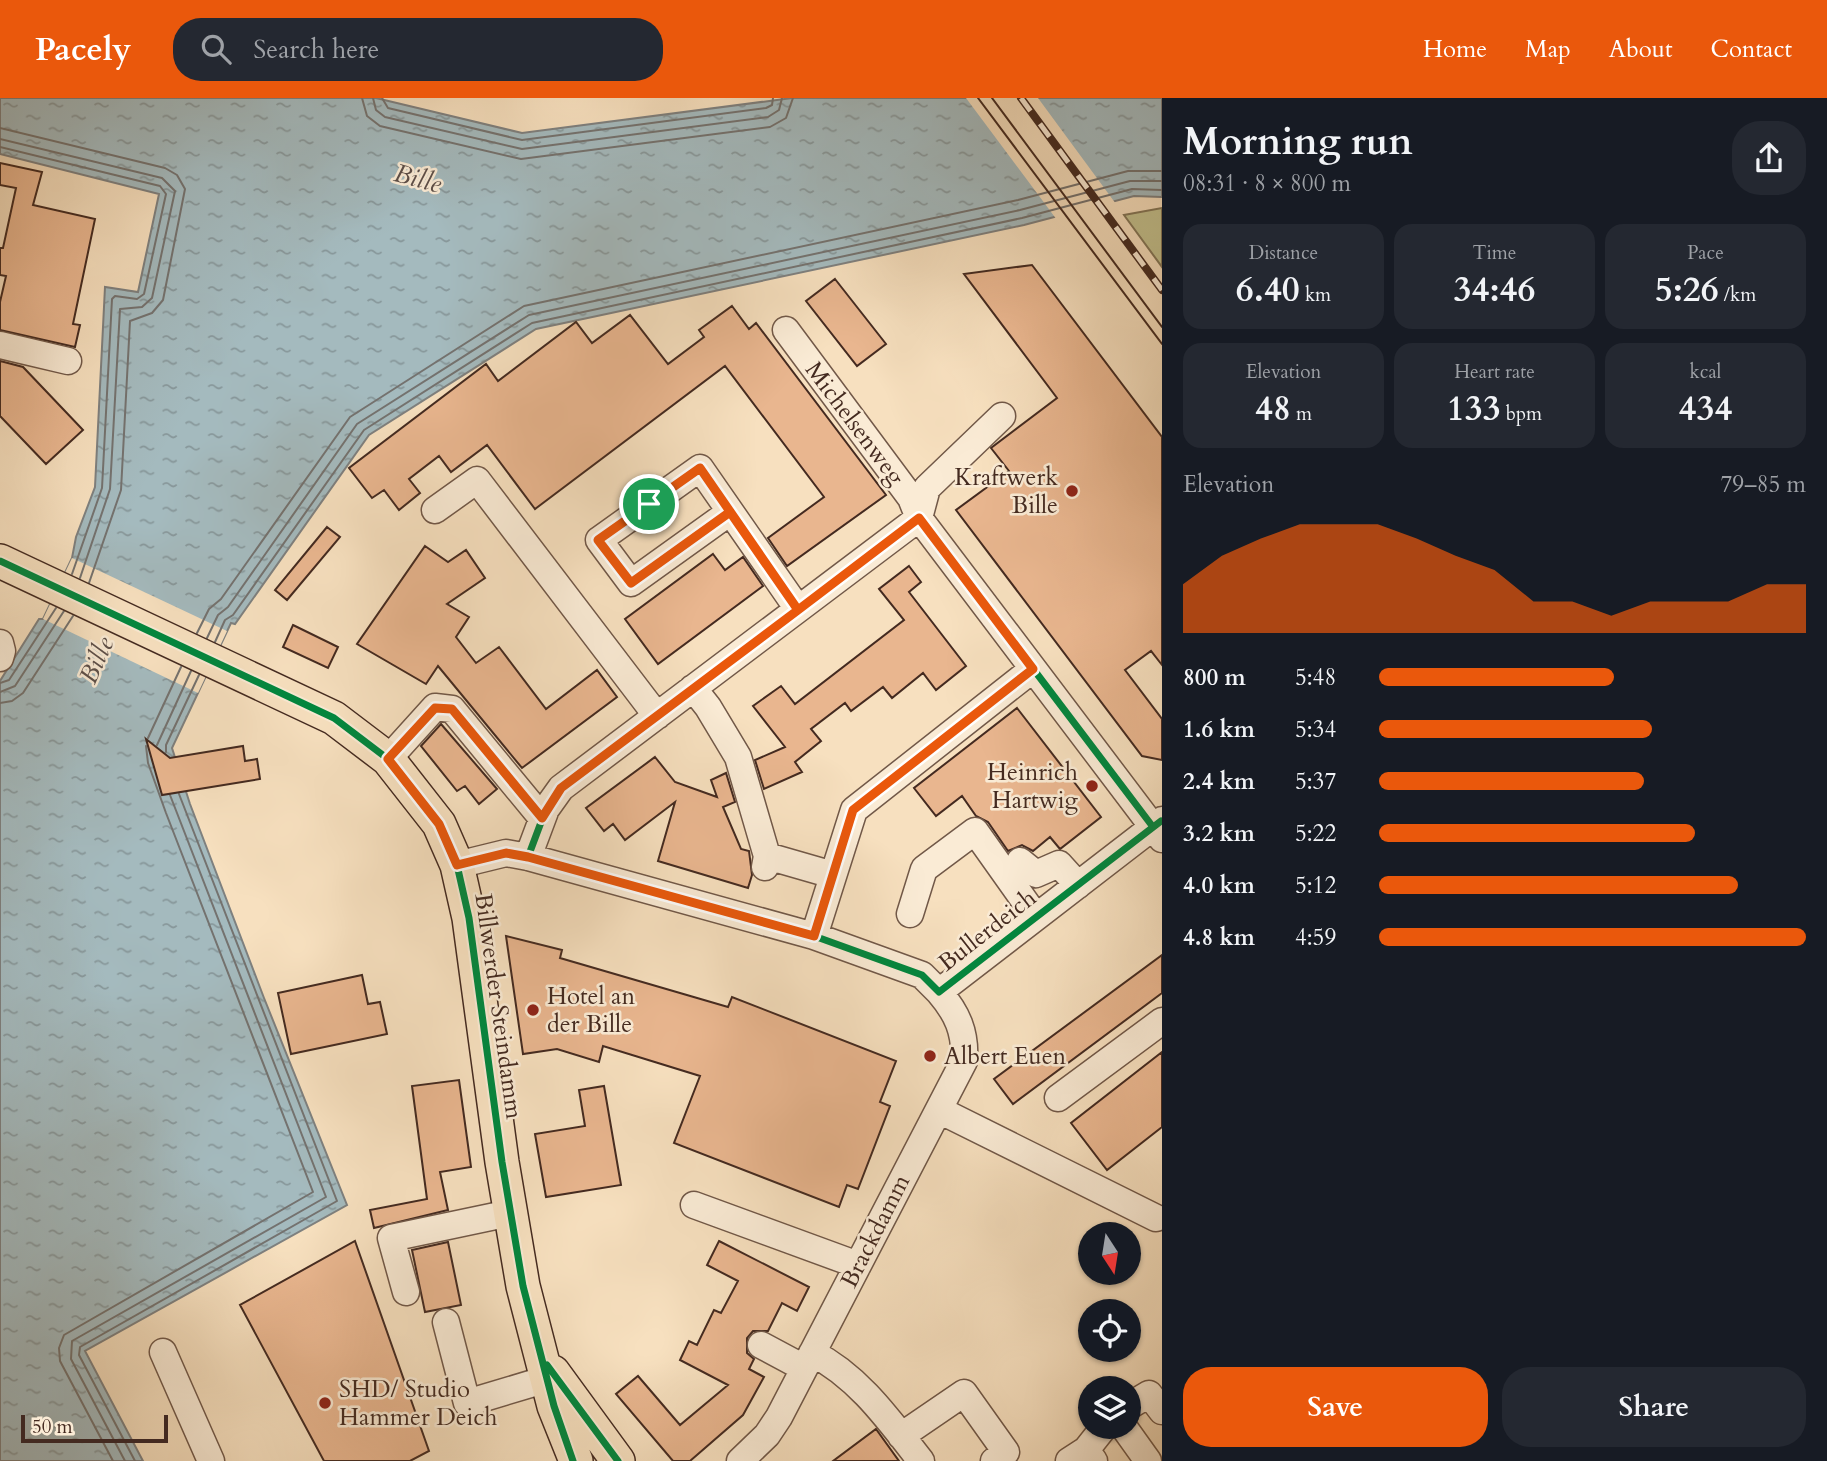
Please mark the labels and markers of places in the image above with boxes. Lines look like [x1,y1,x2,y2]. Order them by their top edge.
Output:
place label: Kraftwerk Bille [954,461,1058,522]
pin [619,474,679,534]
marker: Kraftwerk Bille [1064,483,1080,499]
place label: Heinrich Hartwig [987,756,1079,817]
marker: Heinrich Hartwig [1084,778,1100,794]
place label: Hotel an der Bille [547,980,635,1041]
marker: Hotel an der Bille [525,1002,541,1018]
place label: Albert Euen [944,1040,1067,1073]
marker: Albert Euen [922,1048,938,1064]
place label: SHD/ Studio Hammer Deich [339,1373,497,1434]
marker: SHD/ Studio Hammer Deich [317,1395,333,1411]

